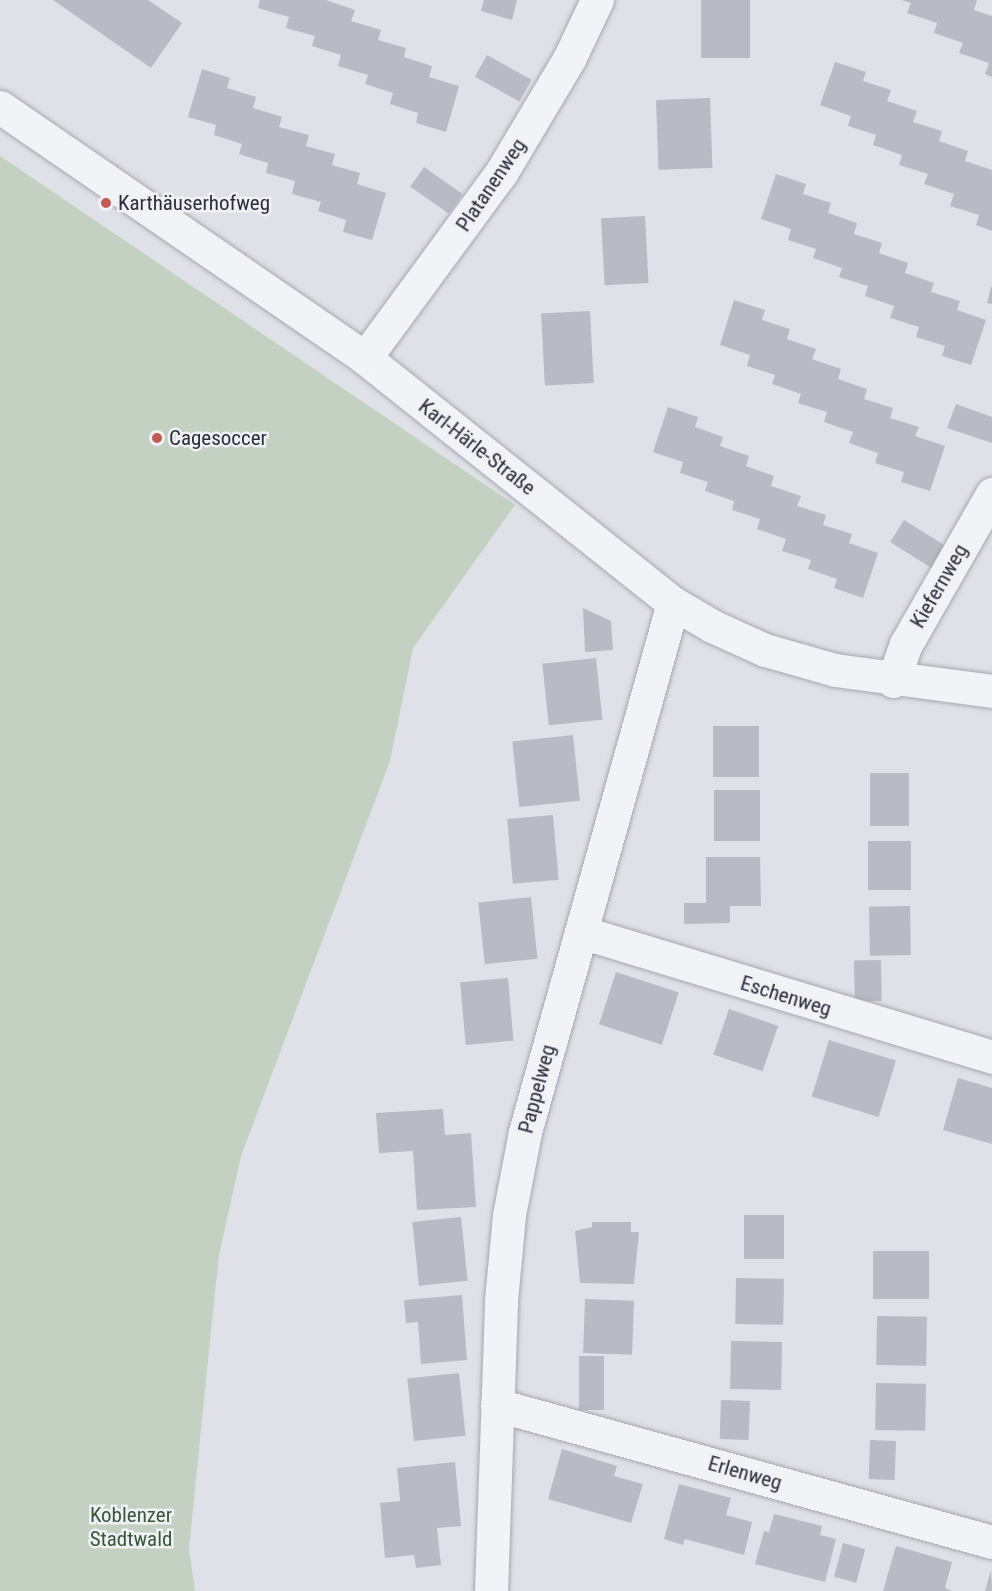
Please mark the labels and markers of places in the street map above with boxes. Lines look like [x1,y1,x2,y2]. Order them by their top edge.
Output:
place label: Karthäuserhofweg [118,190,270,216]
marker: Karthäuserhofweg [99,196,113,210]
place label: Cagesoccer [169,425,267,451]
marker: Cagesoccer [150,431,164,445]

